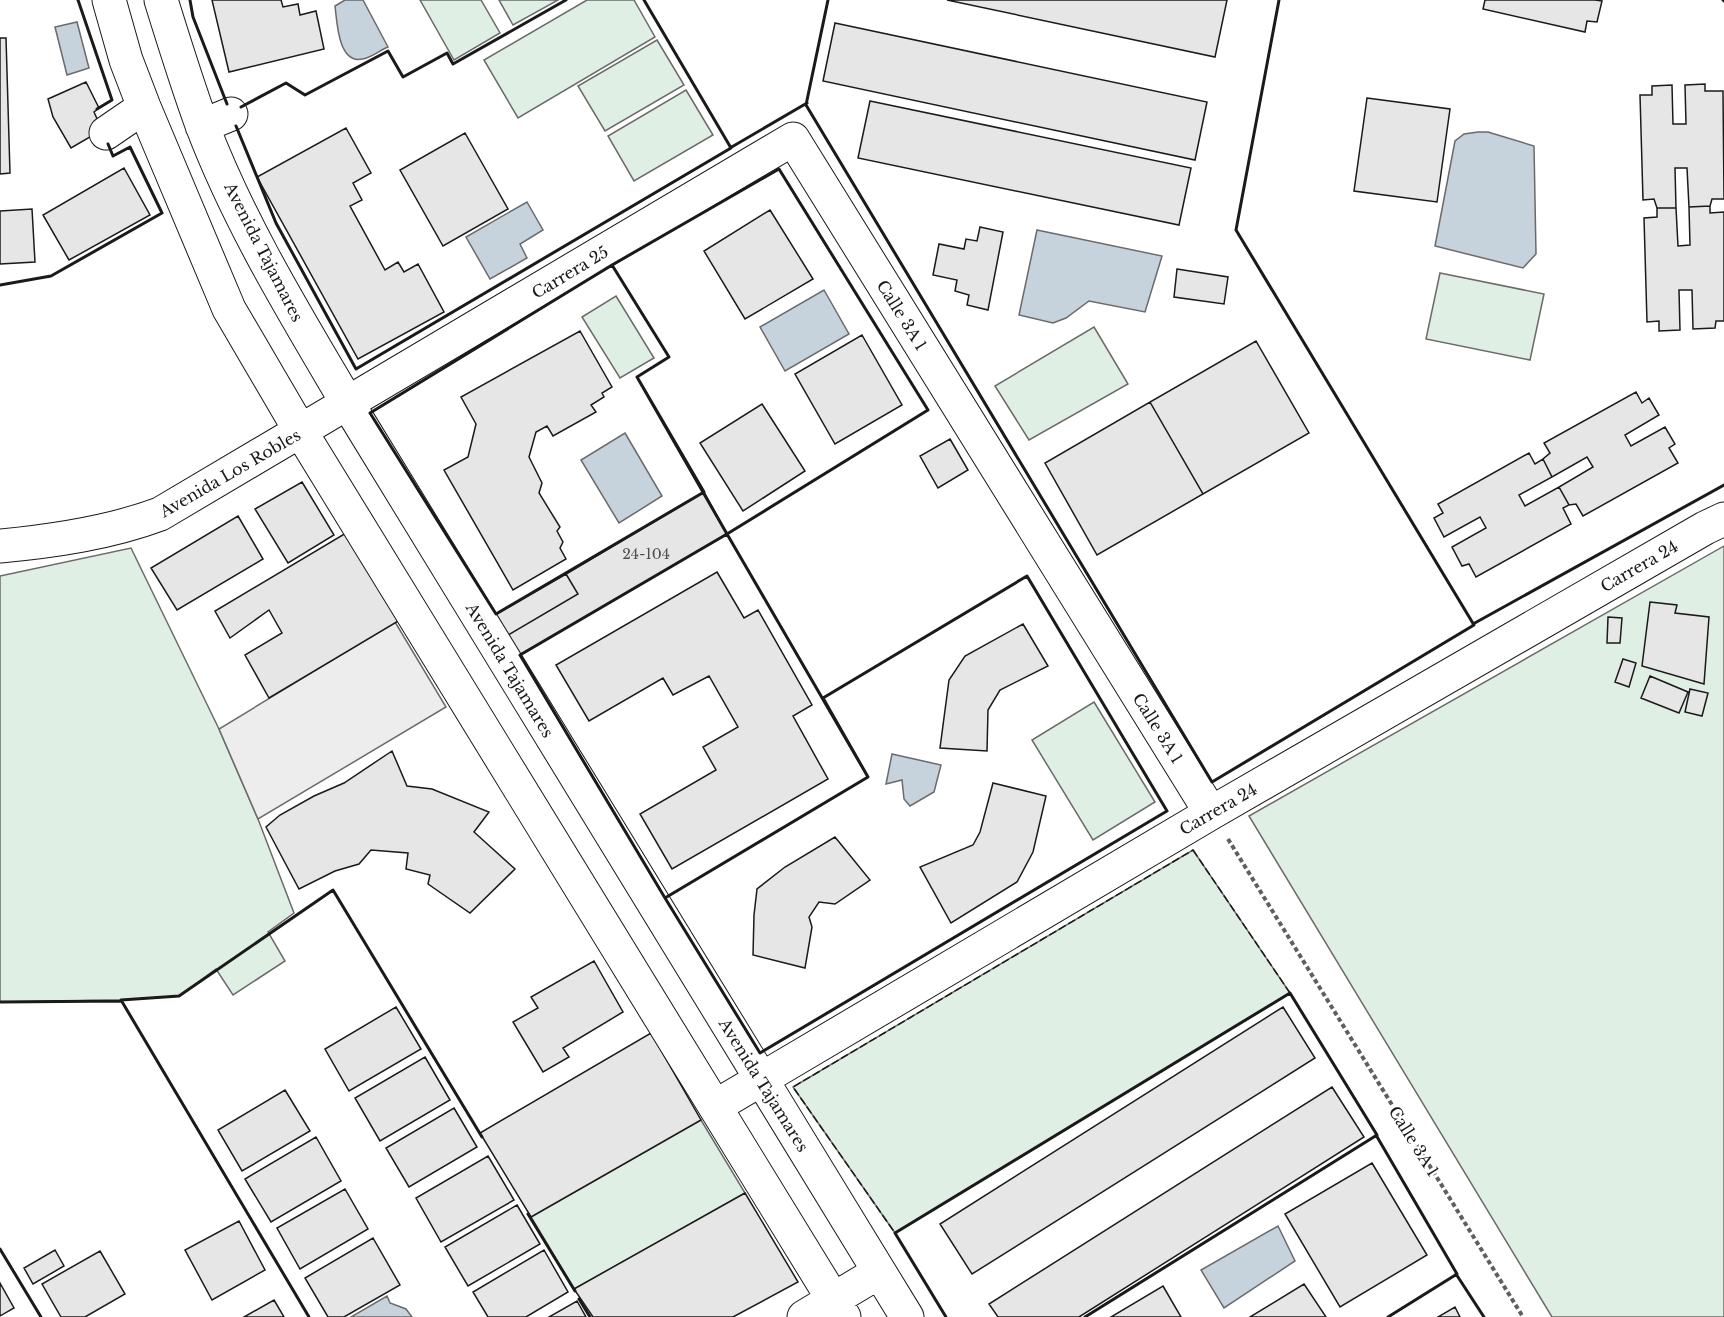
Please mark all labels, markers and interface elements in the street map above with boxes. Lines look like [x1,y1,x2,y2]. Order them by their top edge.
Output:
street label: Avenida Tajamares [220,178,308,325]
street label: Carrera 25 [528,241,612,303]
street label: Calle 3A 1 [873,276,931,354]
street label: Avenida Los Robles [155,424,304,522]
street label: Carrera 24 [1597,536,1681,596]
house number: 24-104 [622,545,670,563]
street label: Avenida Tajamares [461,598,558,741]
street label: Calle 3A 1 [1129,689,1187,767]
street label: Carrera 24 [1176,779,1260,839]
street label: Avenida Tajamares [714,1014,813,1156]
street label: Calle 3A 1 [1385,1102,1443,1180]

